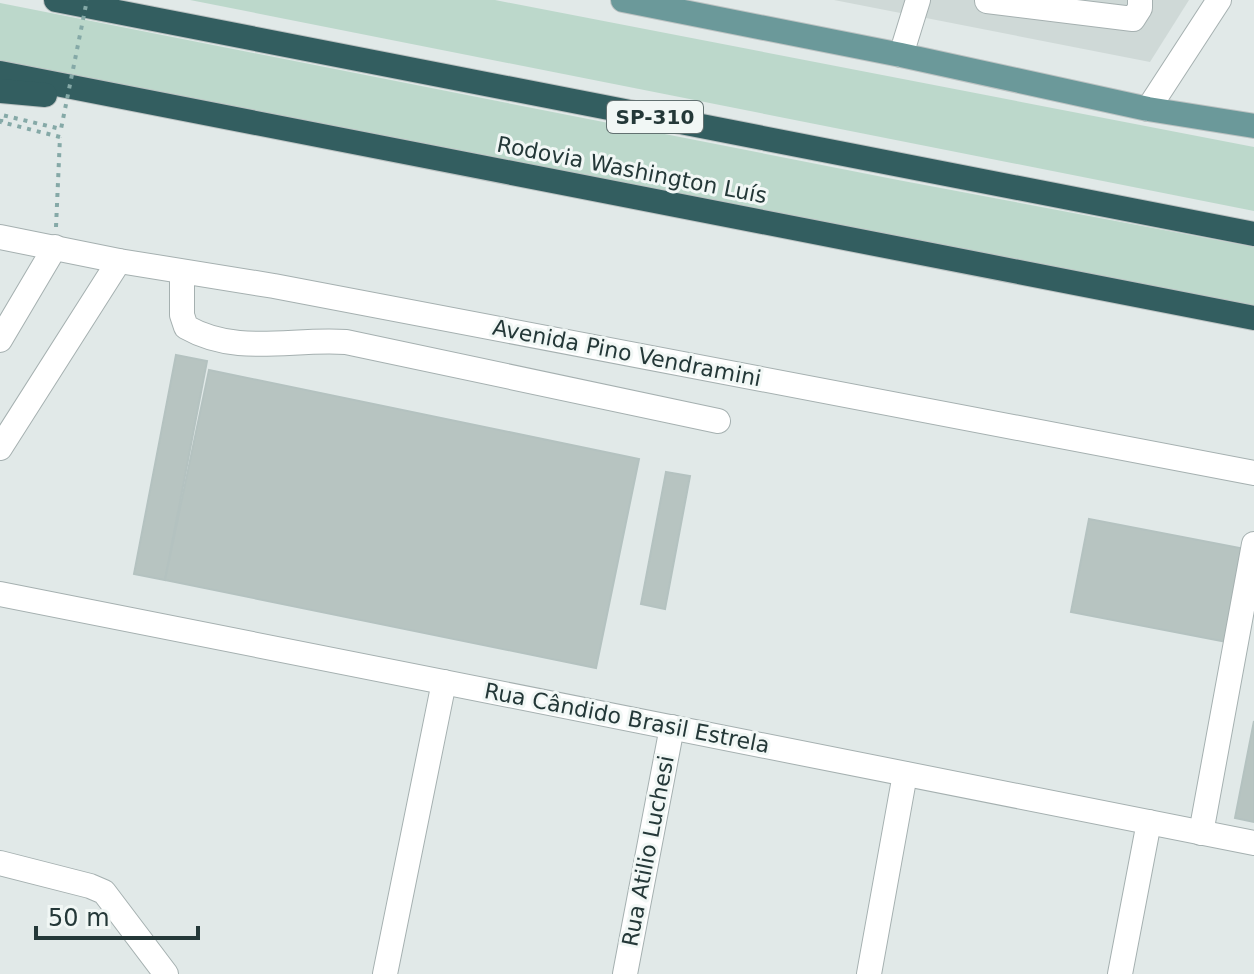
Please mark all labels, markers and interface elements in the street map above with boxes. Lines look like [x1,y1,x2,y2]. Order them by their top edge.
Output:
road number: SP-310 [607,101,703,133]
street label: Rodovia Washington Luís [495,132,769,208]
street label: Avenida Pino Vendramini [491,315,763,391]
street label: Rua Cândido Brasil Estrela [482,678,772,758]
street label: Rua Atilio Luchesi [617,754,679,948]
scale bar [36,890,198,940]
text: 50 m [48,904,110,932]

